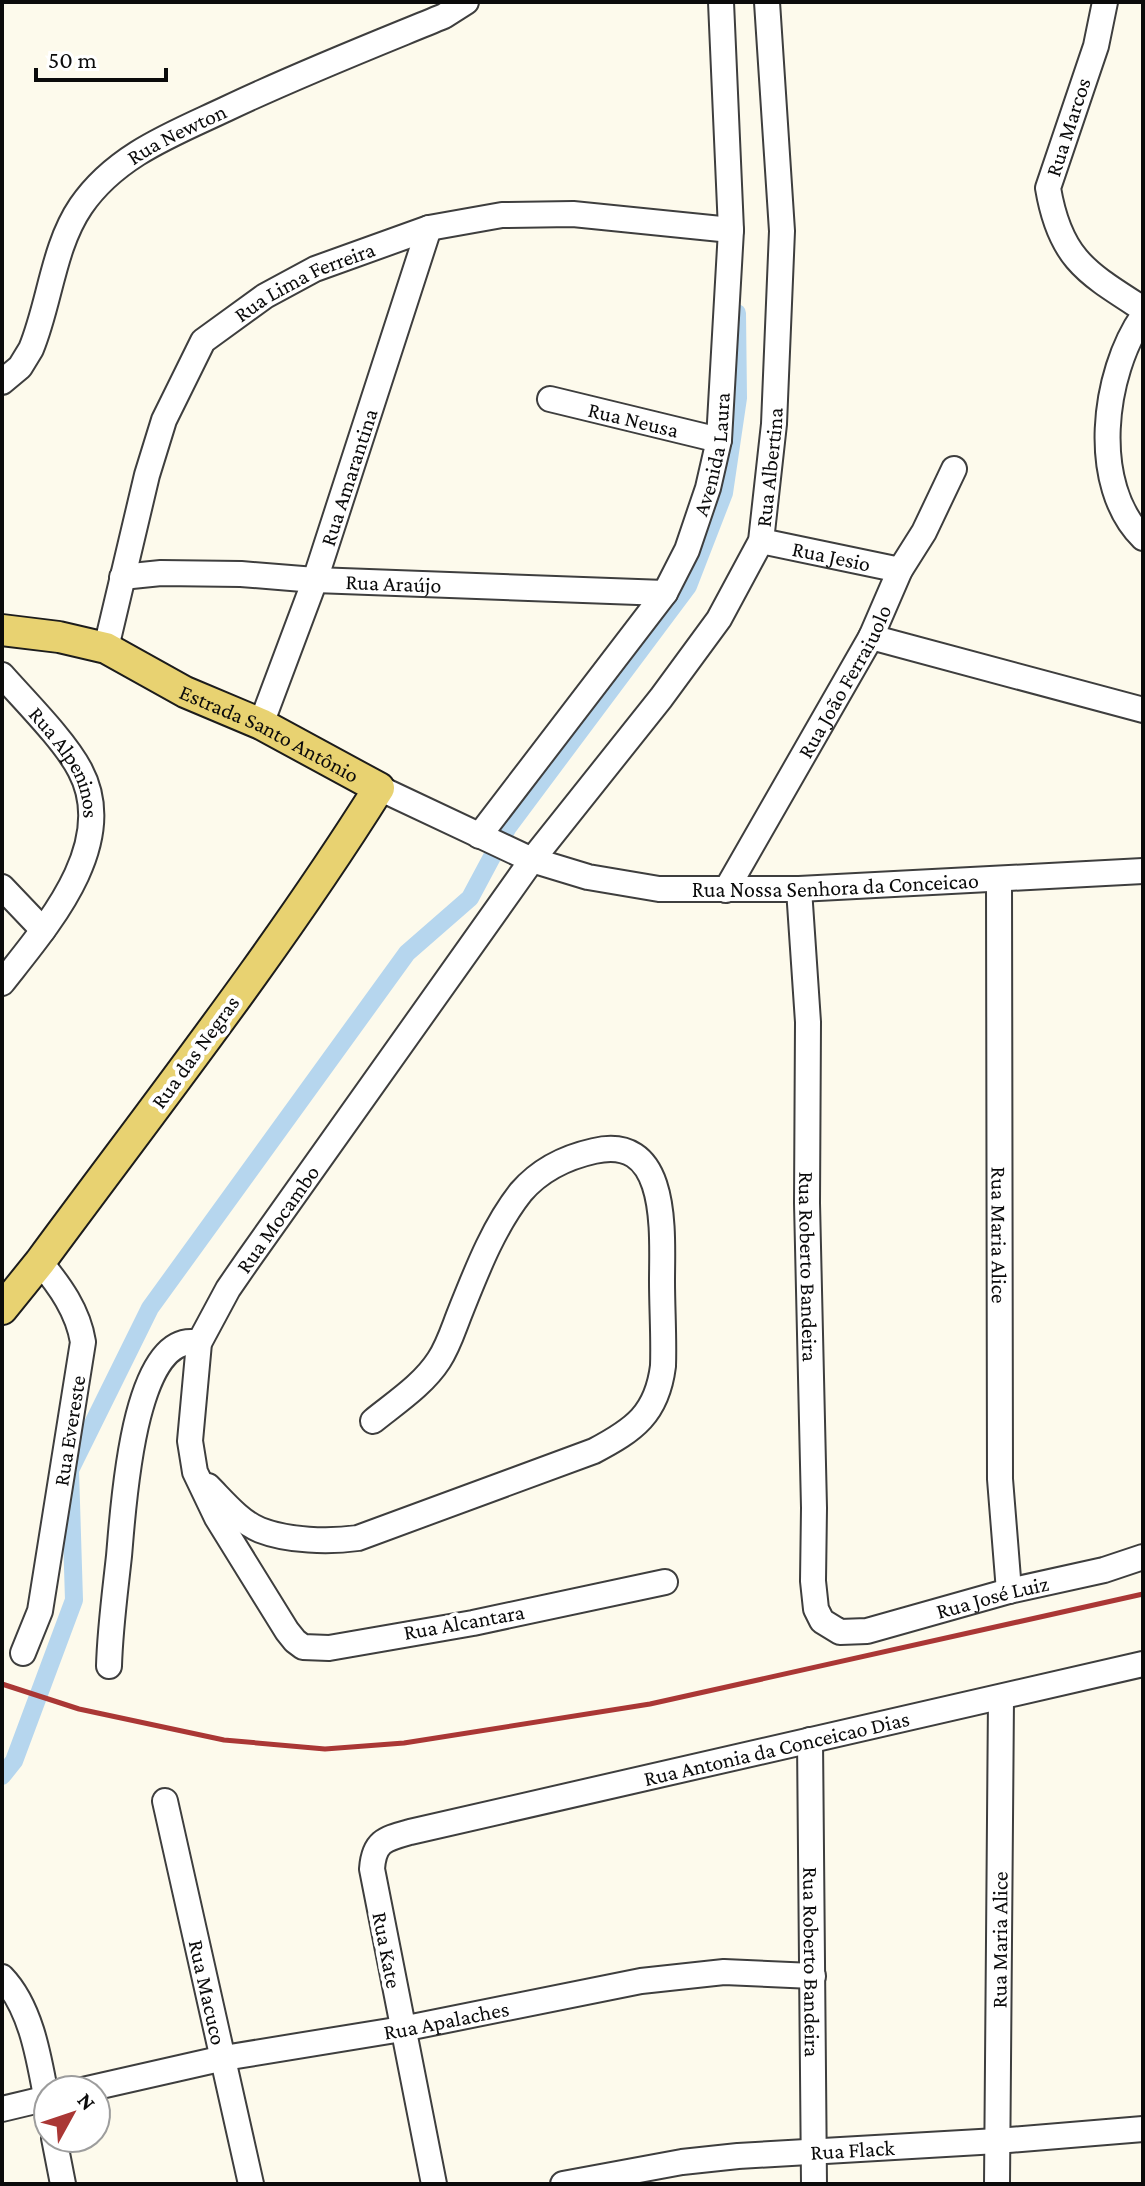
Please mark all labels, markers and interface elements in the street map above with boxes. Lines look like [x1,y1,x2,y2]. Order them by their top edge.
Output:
scale bar [36,32,166,82]
text: 50 m [48,46,97,73]
street label: Rua Marcos [1040,75,1096,179]
street label: Rua Newton [122,98,230,169]
street label: Rua Lima Ferreira [229,236,378,327]
street label: Avenida Laura [687,392,734,519]
street label: Rua Neusa [586,396,681,442]
street label: Rua Amarantina [314,405,382,549]
street label: Rua Albertina [750,407,787,528]
street label: Rua Jesio [790,535,873,576]
street label: Rua Araújo [345,569,442,597]
street label: Rua João Ferraiuolo [792,601,896,762]
street label: Estrada Santo Antônio [176,679,364,787]
street label: Rua Alpeninos [24,701,104,818]
street label: Rua Nossa Senhora da Conceicao [692,867,980,902]
street label: Rua das Negras [146,991,244,1113]
street label: Rua Mocambo [230,1160,324,1278]
street label: Rua Maria Alice [987,1166,1012,1304]
street label: Rua Roberto Bandeira [794,1171,823,1362]
street label: Rua Evereste [48,1374,90,1488]
street label: Rua José Luiz [933,1570,1051,1623]
street label: Rua Alcantara [402,1599,526,1645]
street label: Rua Antonia da Conceicao Dias [641,1705,912,1791]
street label: Rua Roberto Bandeira [799,1867,825,2057]
street label: Rua Maria Alice [986,1871,1012,2009]
street label: Rua Kate [367,1910,407,1990]
street label: Rua Macuco [184,1937,232,2047]
street label: Rua Apalaches [382,1995,511,2044]
north arrow [32,2074,112,2154]
text: N [73,2088,101,2115]
street label: Rua Flack [810,2134,896,2164]

